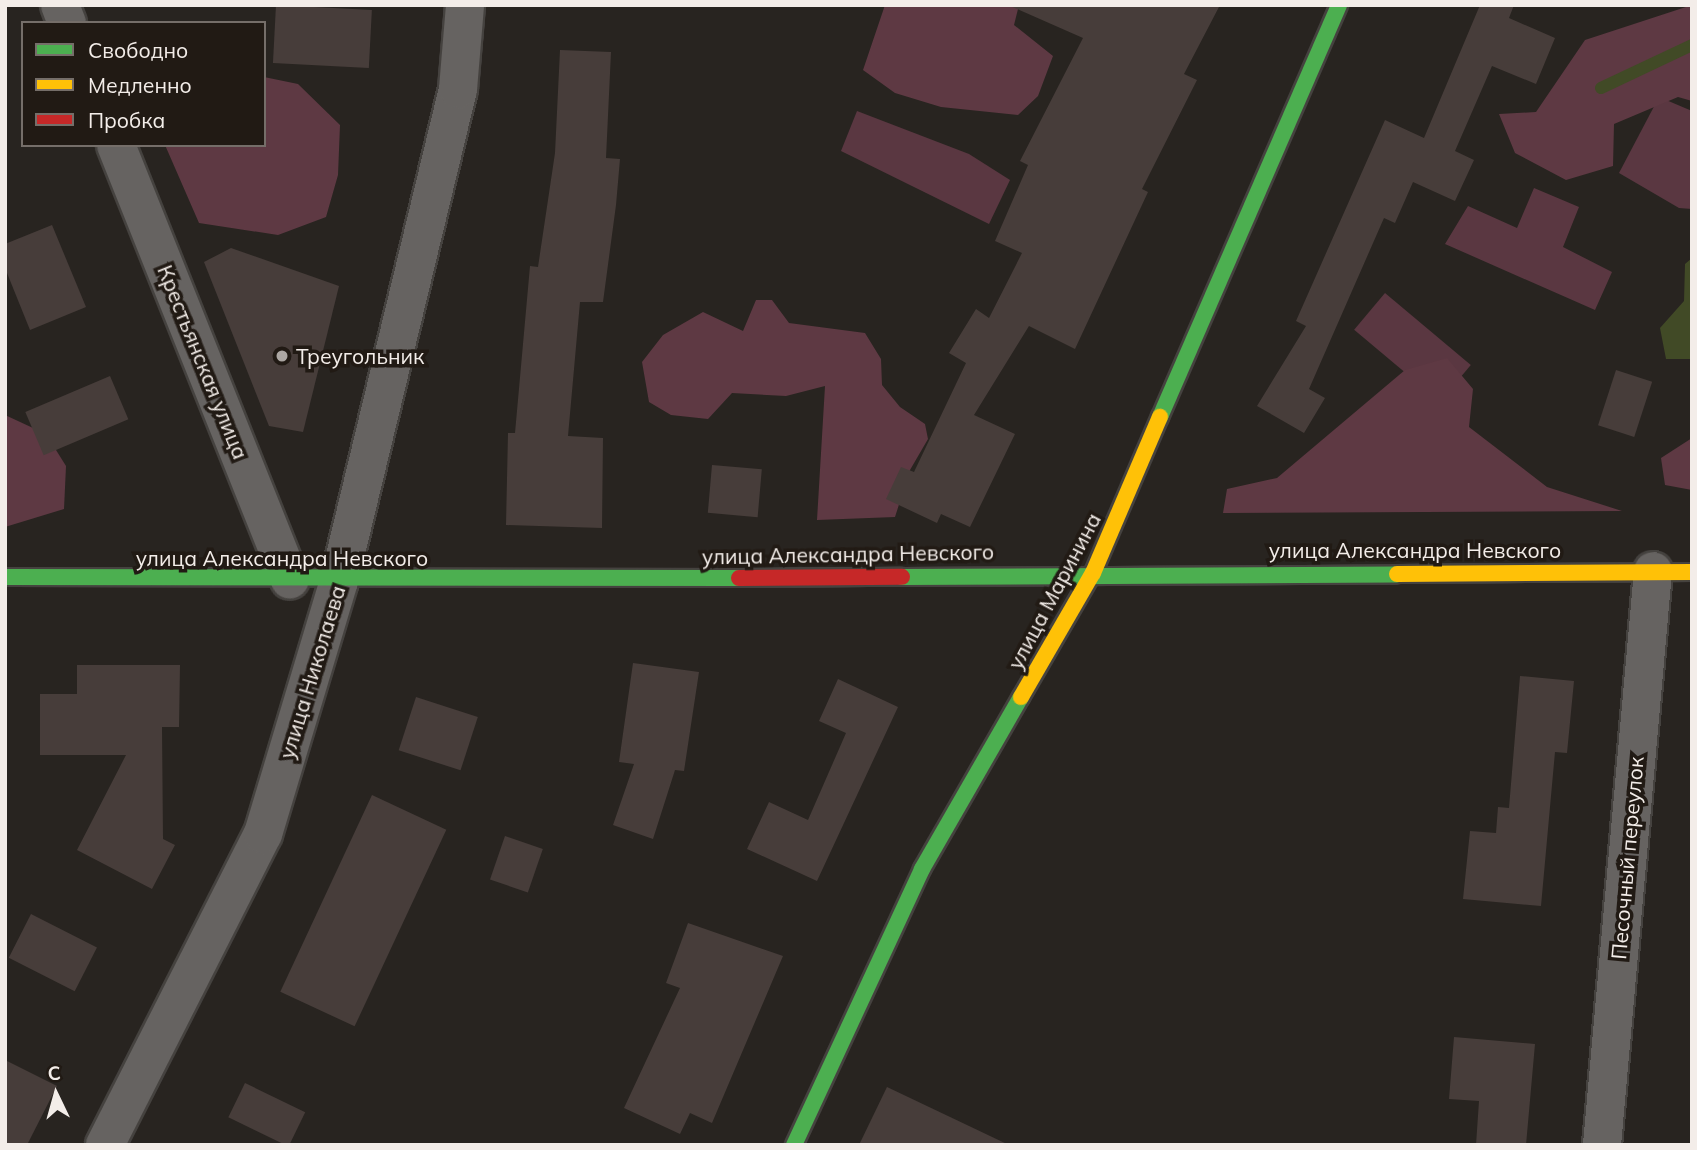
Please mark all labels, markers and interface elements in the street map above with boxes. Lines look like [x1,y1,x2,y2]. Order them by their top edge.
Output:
legend [21,21,266,147]
text: Свободно [88,37,188,63]
text: Медленно [88,72,192,98]
text: Пробка [88,107,165,133]
street label: Крестьянская улица [153,261,253,463]
place label: Треугольник [296,343,424,369]
marker: Треугольник [274,348,290,364]
street label: улица Маринина [1002,509,1106,673]
street label: улица Александра Невского [1269,537,1561,563]
street label: улица Александра Невского [702,539,994,569]
street label: улица Александра Невского [136,545,428,571]
street label: улица Николаева [274,582,350,762]
street label: Песочный переулок [1606,756,1648,960]
north arrow [21,1059,91,1129]
text: С [47,1061,62,1086]

